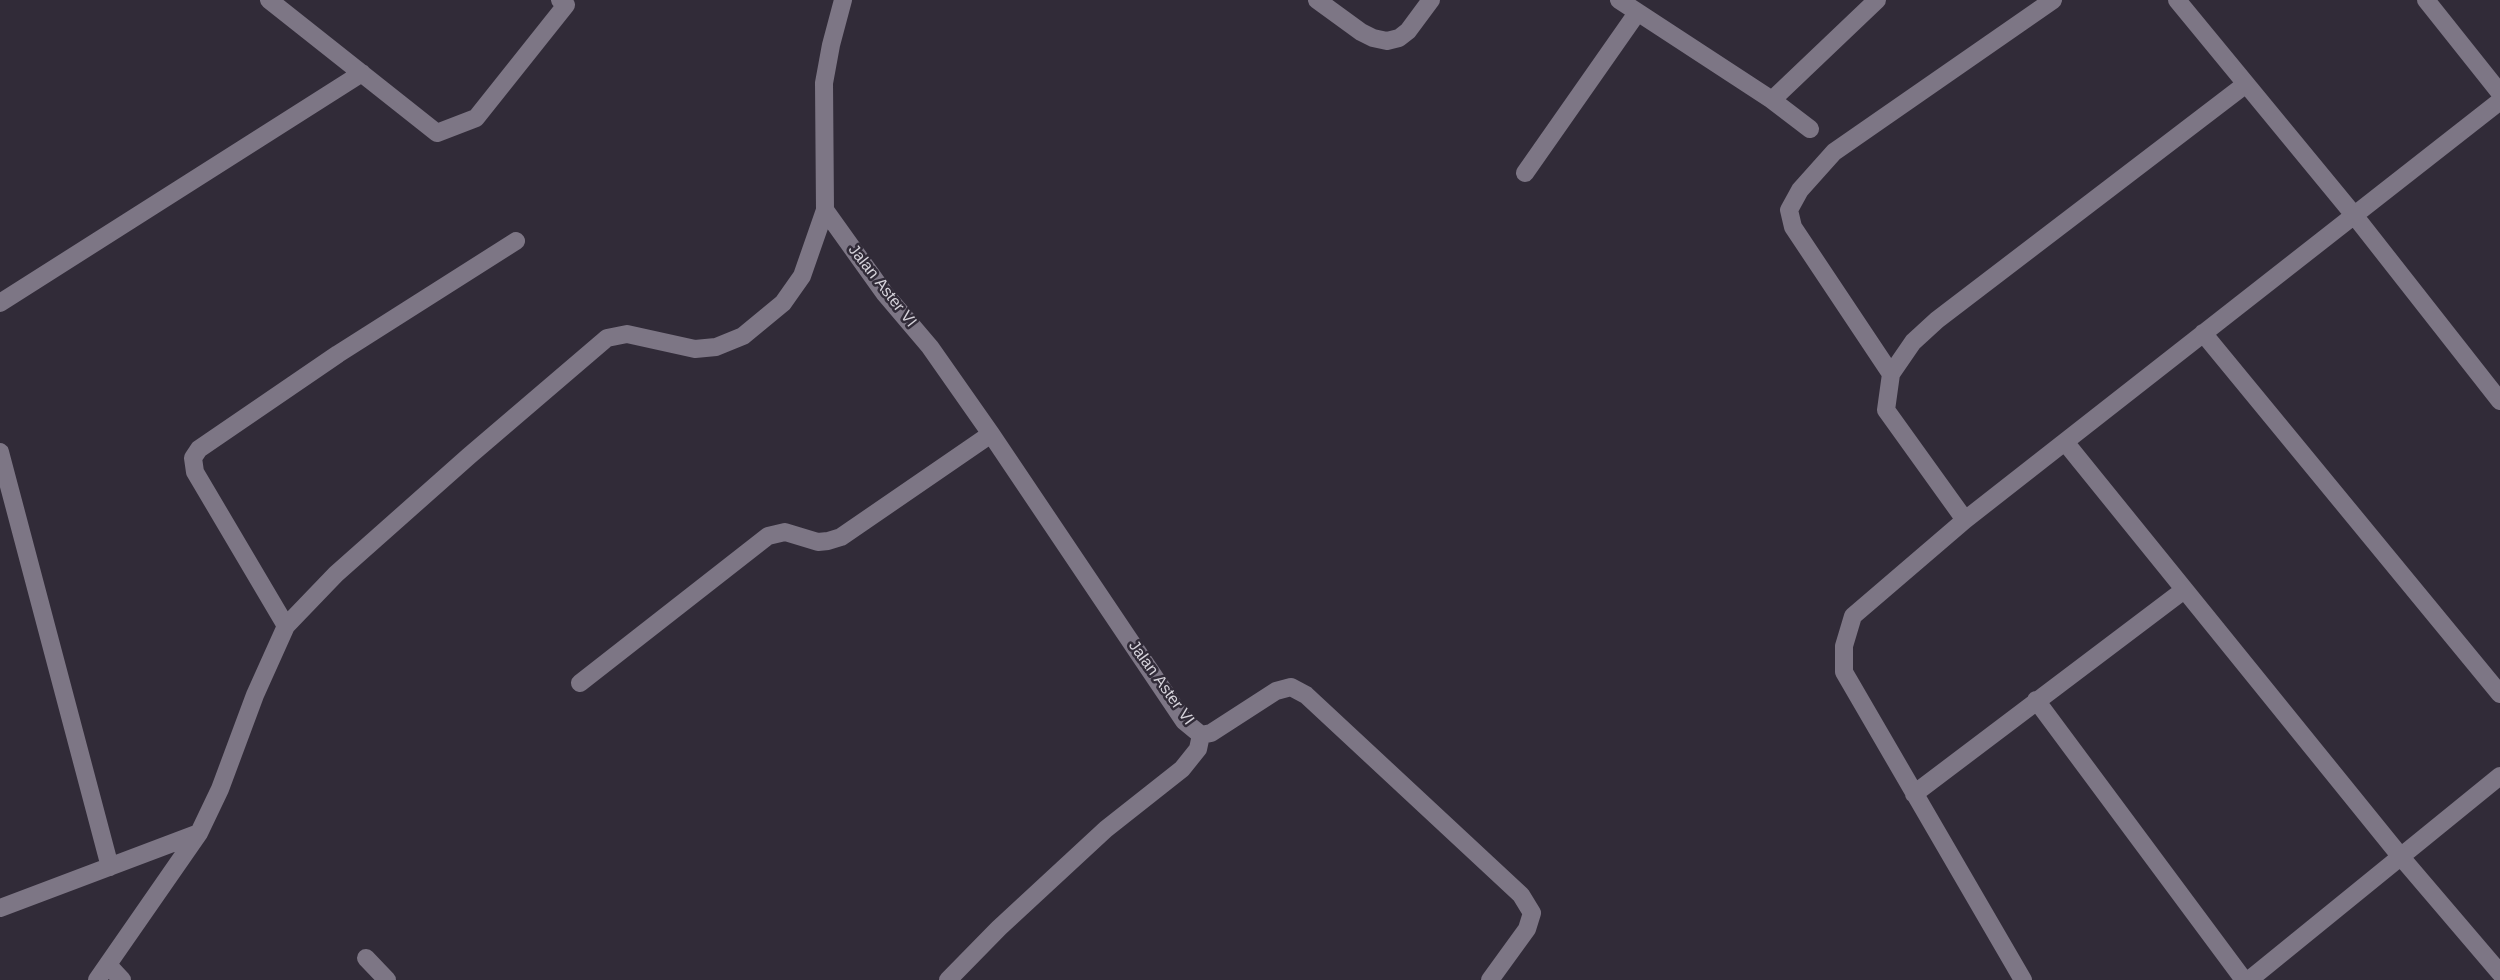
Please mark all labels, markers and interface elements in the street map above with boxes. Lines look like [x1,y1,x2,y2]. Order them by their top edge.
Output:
street label: Jalan Aster VI [844,241,920,331]
street label: Jalan Aster VI [1124,637,1198,729]

